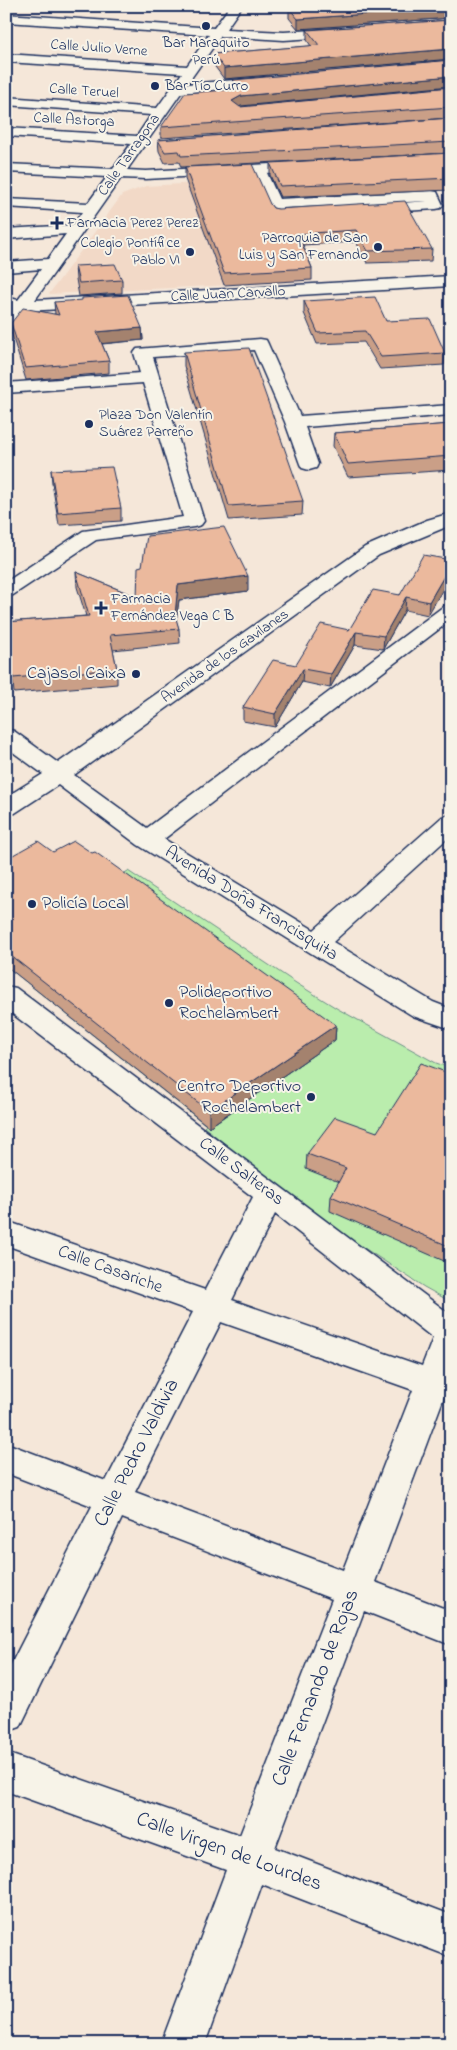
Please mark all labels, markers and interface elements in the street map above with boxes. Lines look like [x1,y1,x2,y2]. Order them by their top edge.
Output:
marker: Bar Maraquito Perú [200,20,212,32]
place label: Bar Maraquito Perú [162,32,250,71]
street label: Calle Julio Verne [50,34,148,62]
place label: Bar Tío Curro [164,75,249,97]
street label: Calle Teruel [49,78,119,104]
marker: Bar Tío Curro [149,80,161,92]
street label: Calle Astorga [33,107,115,134]
street label: Calle Tarragona [92,109,166,201]
place label: Farmacia Perez Perez [66,212,199,234]
marker: Farmacia Perez Perez [51,217,63,229]
place label: Parroquia de San Luis y San Fernando [239,227,368,267]
place label: Colegio Pontífice Pablo VI [80,232,180,271]
marker: Parroquia de San Luis y San Fernando [372,241,384,253]
marker: Colegio Pontífice Pablo VI [184,246,196,258]
street label: Calle Juan Carvallo [170,280,286,308]
place label: Plaza Don Valentín Suárez Parreño [99,404,212,443]
marker: Plaza Don Valentín Suárez Parreño [83,418,95,430]
place label: Farmacia Fernández Vega C B [110,588,234,628]
marker: Farmacia Fernández Vega C B [95,602,107,614]
street label: Avenida de los Gavilanes [157,604,293,708]
place label: Cajasol Caixa [27,661,126,687]
marker: Cajasol Caixa [130,668,142,680]
street label: Avenida Doña Francisquita [159,840,343,968]
place label: Policía Local [42,891,129,917]
marker: Policía Local [26,898,38,910]
place label: Polideportivo Rochelambert [179,980,279,1027]
marker: Polideportivo Rochelambert [163,997,175,1009]
place label: Centro Deportivo Rochelambert [177,1074,301,1121]
marker: Centro Deportivo Rochelambert [305,1091,317,1103]
street label: Calle Salteras [193,1131,289,1213]
street label: Calle Casariche [54,1239,167,1301]
street label: Calle Pedro Valdivia [87,1374,187,1532]
street label: Calle Fernando de Rojas [265,1585,367,1791]
street label: Calle Virgen de Lourdes [131,1804,326,1901]

